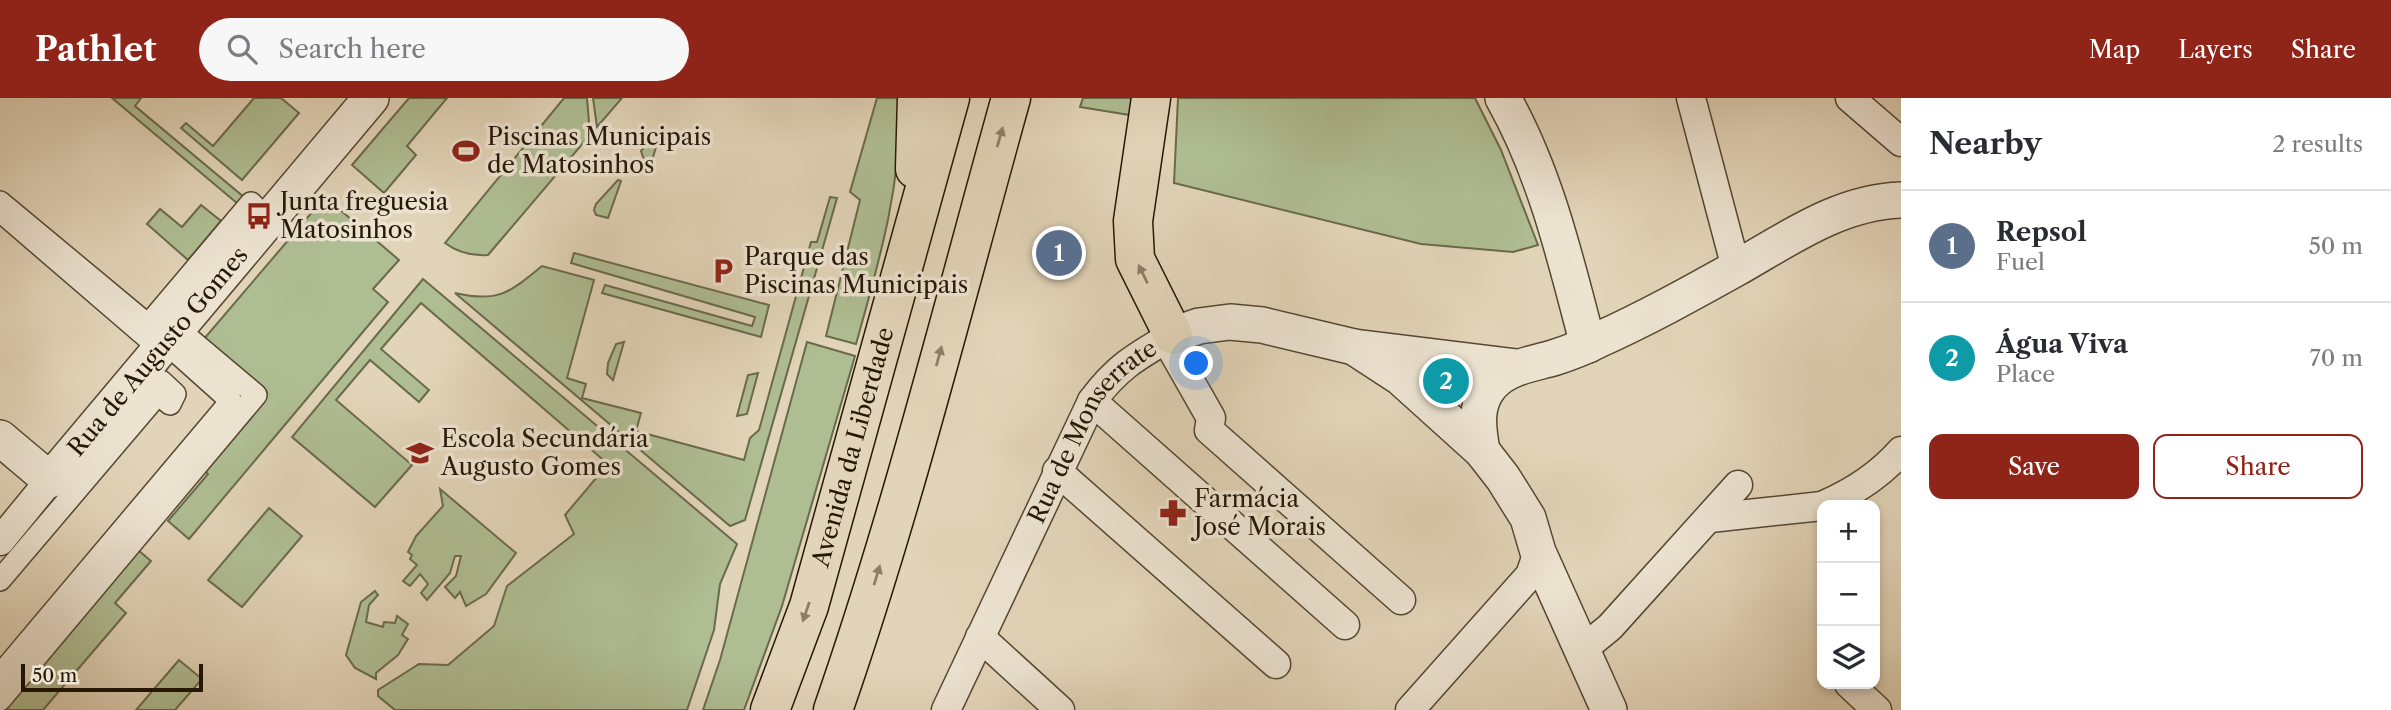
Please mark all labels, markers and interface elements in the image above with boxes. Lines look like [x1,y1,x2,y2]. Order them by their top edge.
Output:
search box [199,18,689,81]
text: Pathlet [35,29,157,70]
icon: search [223,30,261,68]
text: Search here [279,33,426,65]
text: Map [2089,35,2140,64]
text: Layers [2178,35,2253,64]
text: Share [2291,35,2356,64]
place label: Piscinas Municipais de Matosinhos [487,122,711,179]
text: Nearby [1929,125,2042,162]
one-way arrow [996,126,1006,147]
text: 2 results [2272,130,2363,158]
sports icon: Piscinas Municipais de Matosinhos [451,136,481,166]
place label: Junta freguesia Matosinhos [276,187,449,244]
bus stop icon: Junta freguesia Matosinhos [244,201,274,231]
text: Repsol [1996,216,2087,248]
pin: 1 [1036,227,1082,279]
text: 1 [1947,232,1957,260]
text: 50 m [2308,232,2363,260]
street label: Rua de Augusto Gomes [61,241,254,462]
place label: Parque das Piscinas Municipais [744,242,968,299]
text: Fuel [1996,248,2045,276]
parking icon: Parque das Piscinas Municipais [708,256,738,286]
one-way arrow [1137,264,1148,284]
street label: Avenida da Liberdade [805,324,900,571]
text: Água Viva [1996,328,2128,360]
street label: Rua de Monserrate [1021,333,1162,528]
text: 2 [1945,344,1959,372]
text: 70 m [2310,344,2363,372]
one-way arrow [935,346,945,367]
your location [1179,346,1213,380]
pin: 2 [1423,355,1469,407]
text: Place [1996,360,2055,388]
place label: Escola Secundária Augusto Gomes [440,424,649,481]
button: Save [1929,434,2139,499]
button: Share [2153,434,2363,499]
school or university icon: Escola Secundária Augusto Gomes [405,438,435,468]
place label: Farmácia José Morais [1190,484,1326,541]
pharmacy icon: Farmácia José Morais [1158,498,1188,528]
map controls [1817,500,1880,689]
button: + [1817,500,1880,563]
button: − [1817,563,1880,626]
one-way arrow [873,565,883,586]
one-way arrow [800,602,811,623]
button: layers [1817,626,1880,689]
scale bar [21,661,203,693]
text: 50 m [32,664,77,687]

